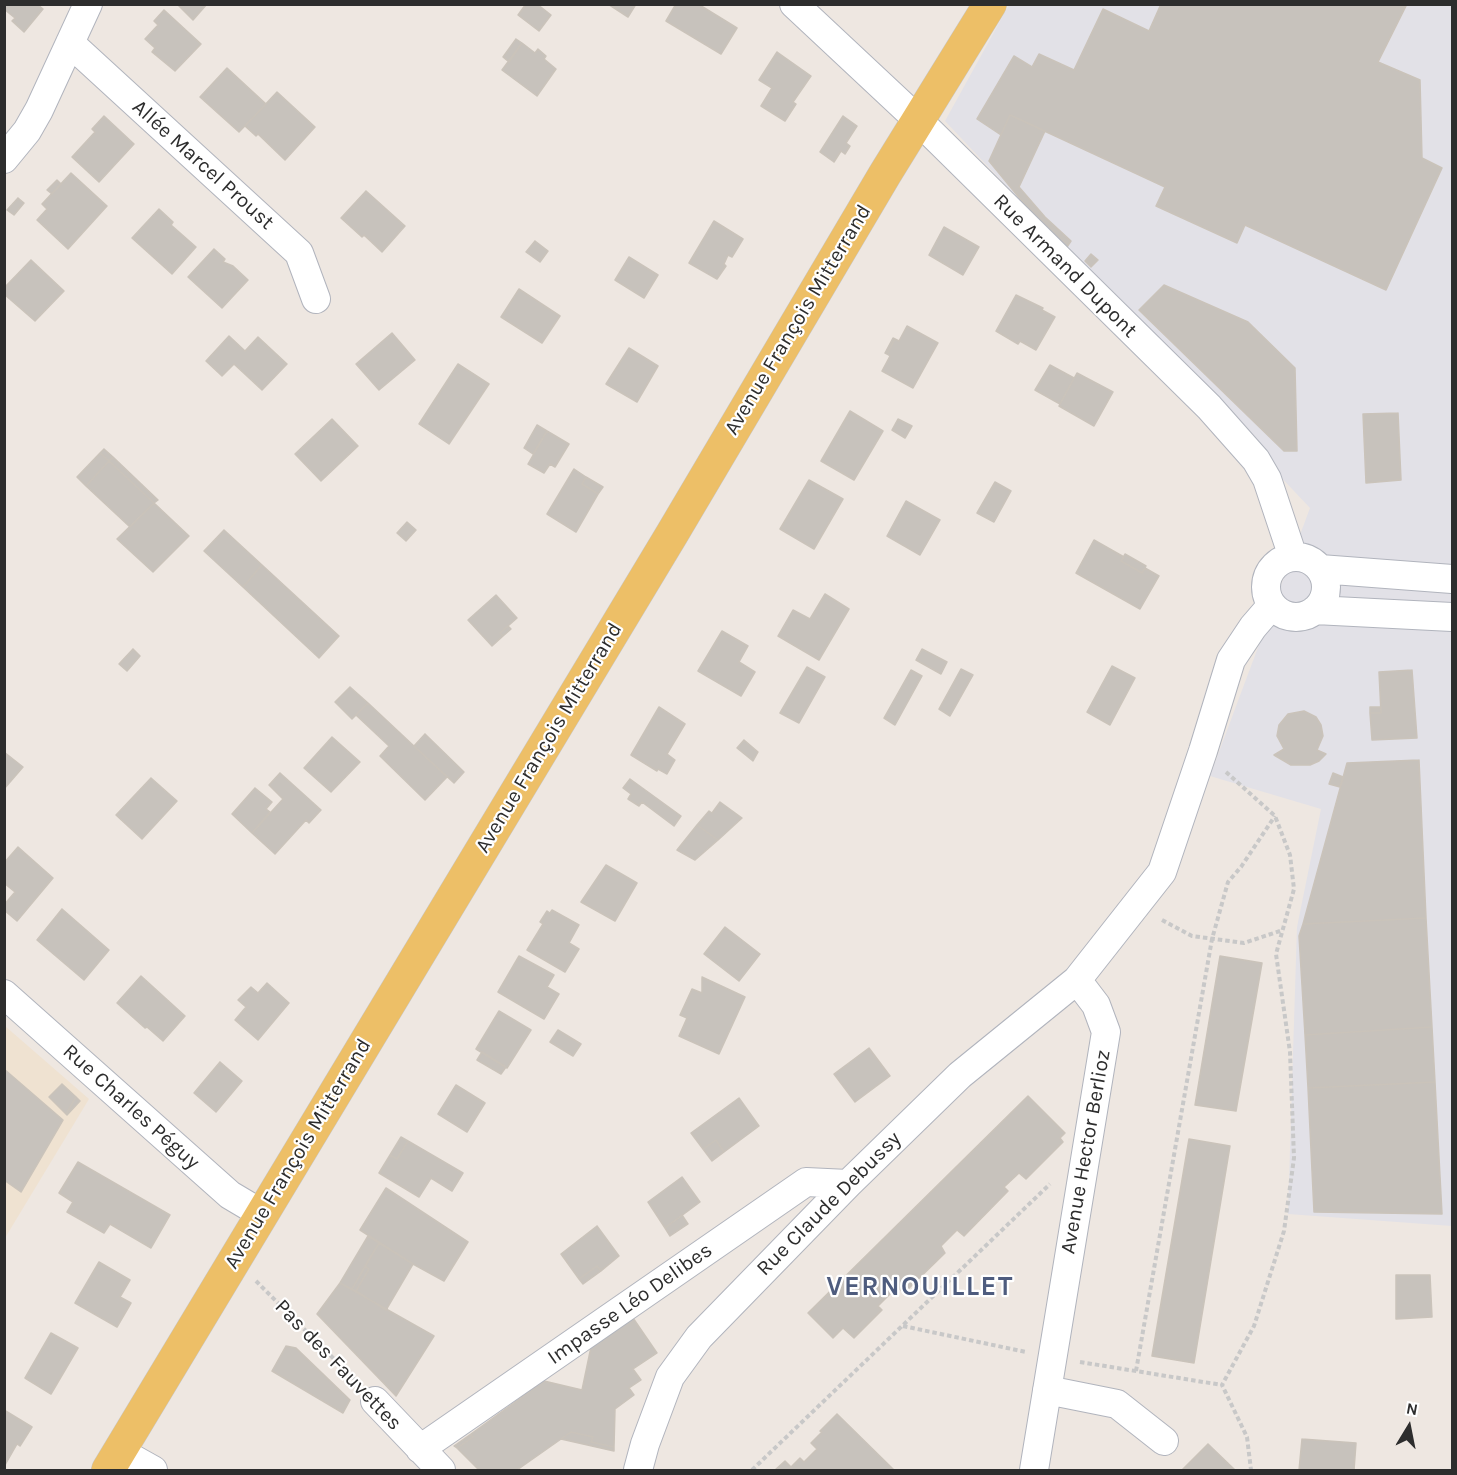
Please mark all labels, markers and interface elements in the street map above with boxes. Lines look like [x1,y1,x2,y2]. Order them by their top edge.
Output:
street label: Allée Marcel Proust [127,95,279,235]
street label: Rue Armand Dupont [988,189,1142,343]
street label: Avenue François Mitterrand [719,200,877,440]
street label: Avenue François Mitterrand [470,618,628,858]
street label: Avenue François Mitterrand [219,1034,377,1274]
street label: Rue Charles Péguy [57,1039,205,1175]
street label: Avenue Hector Berlioz [1056,1048,1116,1256]
street label: Rue Claude Debussy [752,1127,906,1281]
street label: Impasse Léo Delibes [543,1238,717,1370]
district label: VERNOUILLET [826,1271,1014,1303]
street label: Pas des Fauvettes [269,1294,407,1436]
north arrow [1379,1397,1439,1457]
text: N [1405,1398,1420,1419]

